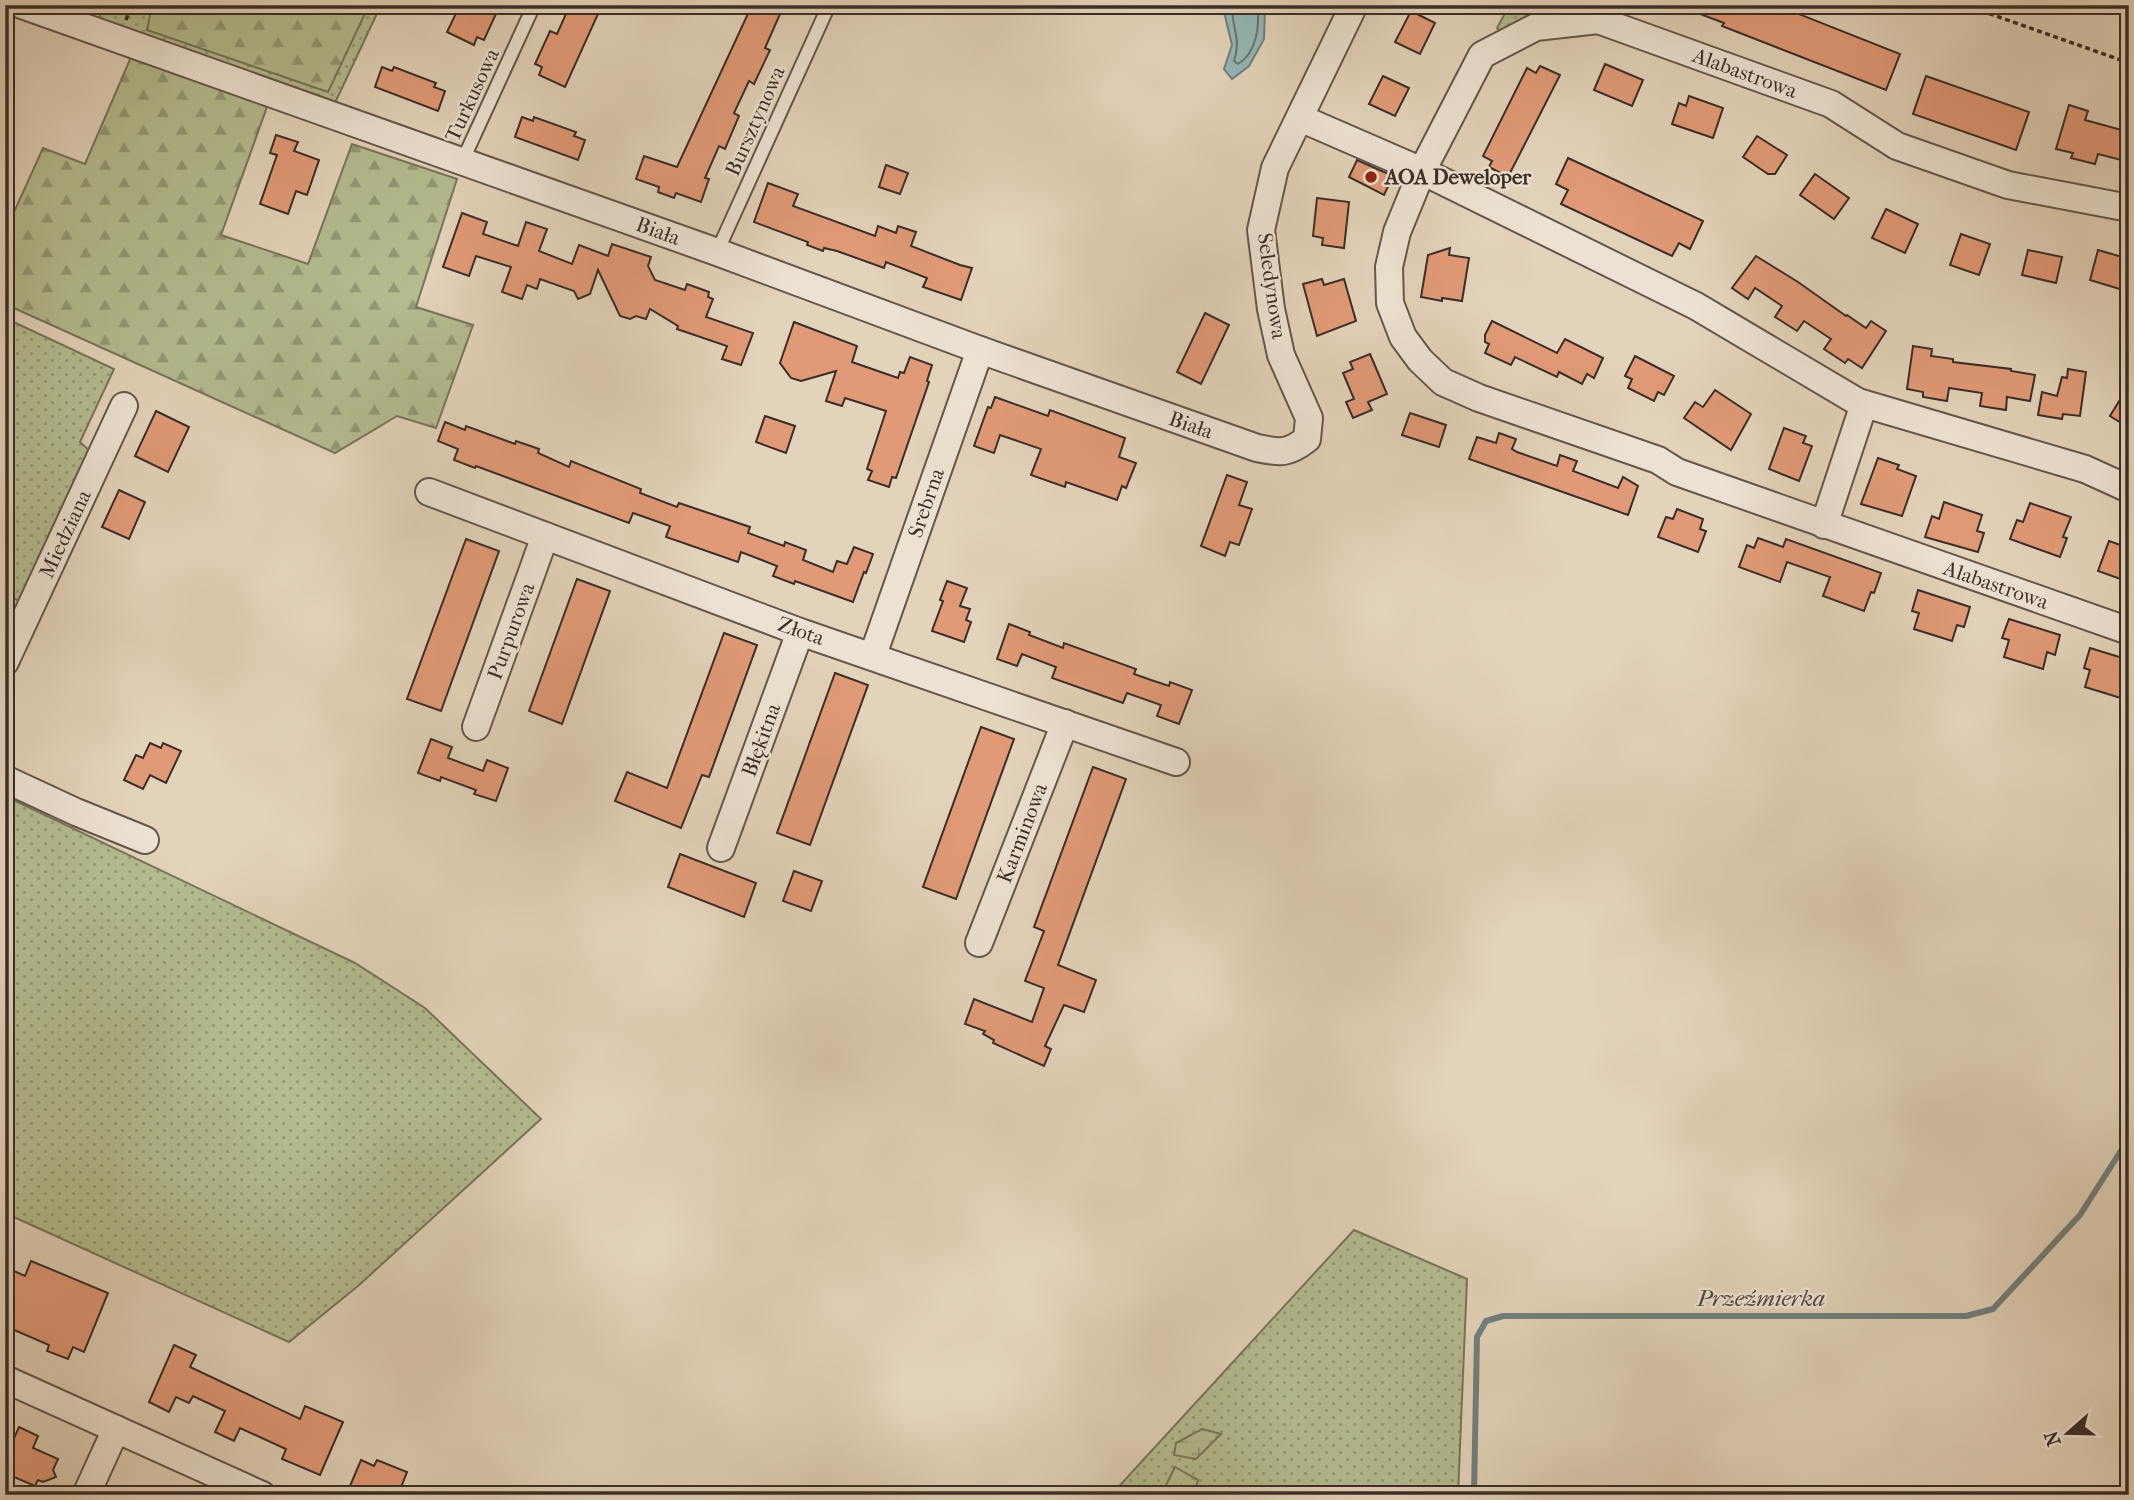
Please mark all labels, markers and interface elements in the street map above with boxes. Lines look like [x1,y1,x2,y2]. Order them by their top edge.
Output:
street label: Alabastrowa [1689,43,1801,103]
street label: Turkusowa [440,44,504,145]
street label: Bursztynowa [720,62,790,180]
place label: AOA Deweloper [1383,165,1532,189]
marker: AOA Deweloper [1363,169,1379,185]
street label: Biała [633,212,684,250]
street label: Seledynowa [1253,231,1291,341]
street label: Biała [1166,406,1216,444]
street label: Srebrna [903,465,949,541]
street label: Miedziana [34,486,96,582]
street label: Alabastrowa [1940,556,2052,614]
street label: Purpurowa [482,579,540,683]
street label: Złota [775,612,828,650]
street label: Błękitna [737,700,785,780]
street label: Karminowa [992,779,1052,886]
water label: Przeźmierka [1696,1285,1825,1312]
north arrow [2032,1398,2102,1468]
text: N [2040,1427,2066,1449]

